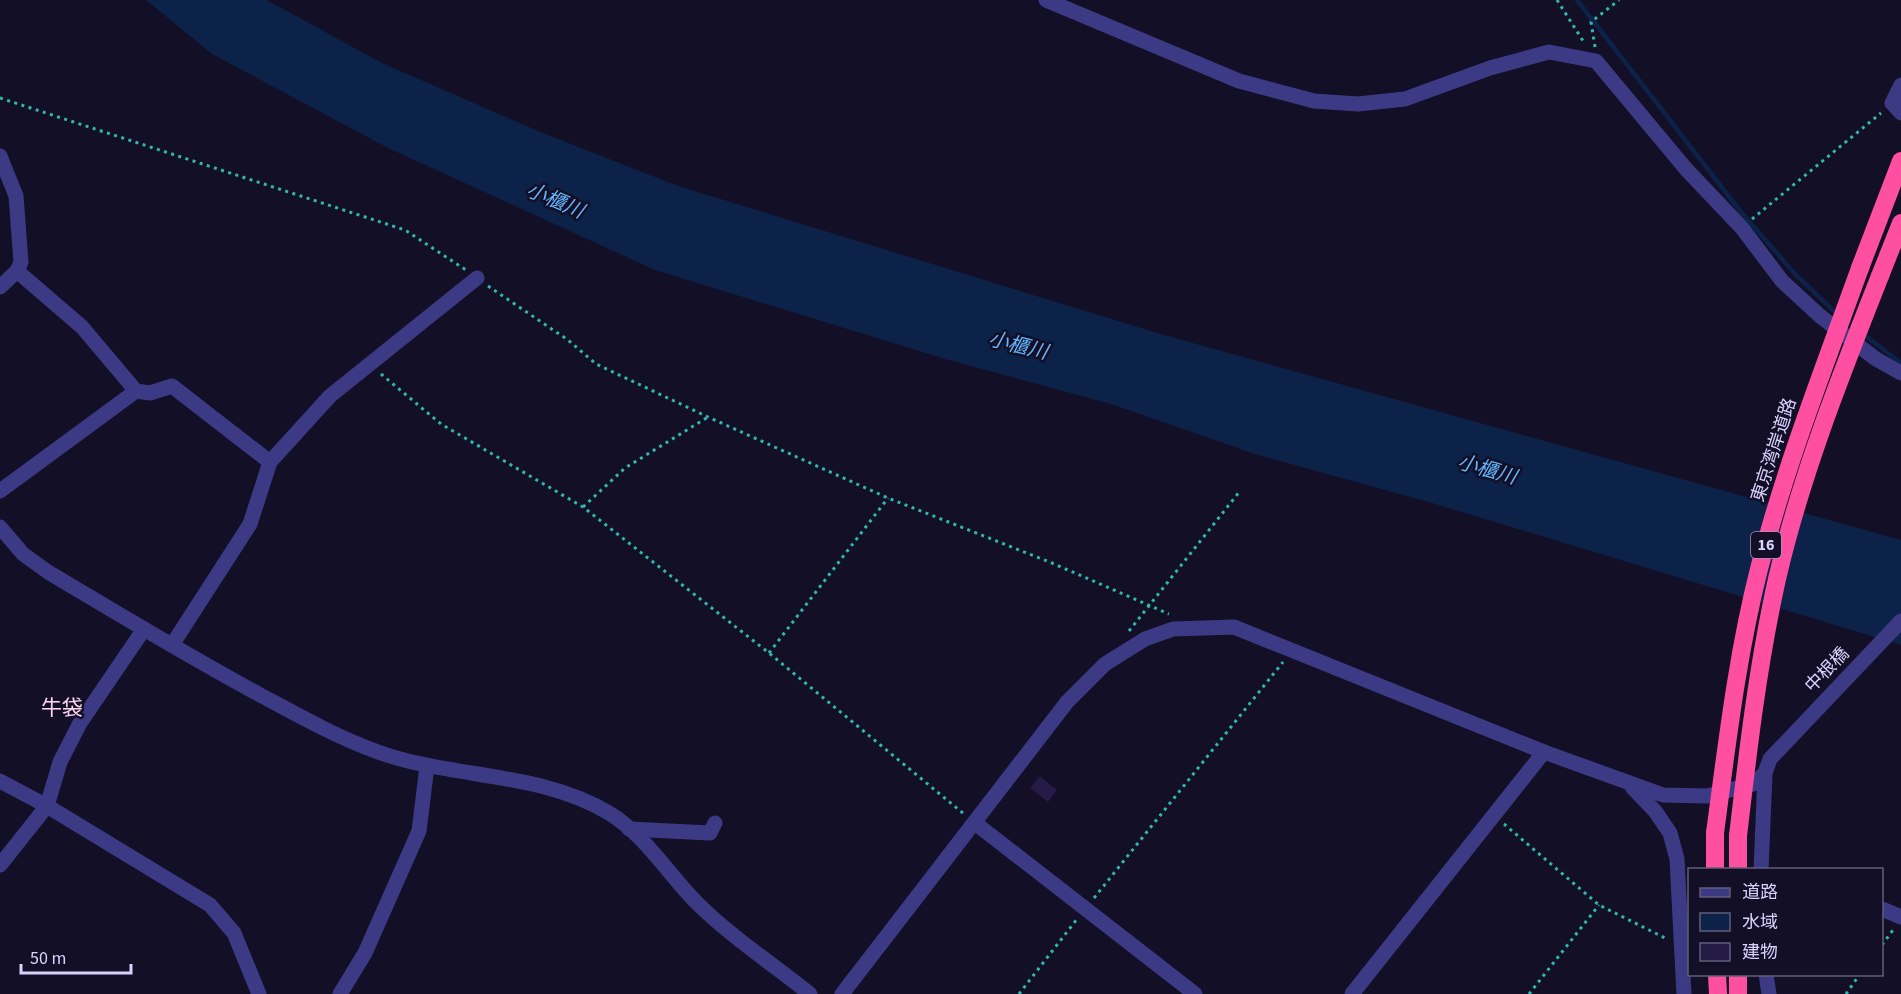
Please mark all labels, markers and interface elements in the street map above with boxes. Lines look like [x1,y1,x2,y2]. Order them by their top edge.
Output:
water label: 小櫃川 [522,176,590,226]
water label: 小櫃川 [986,325,1052,367]
street label: 東京湾岸道路 [1745,395,1803,505]
water label: 小櫃川 [1454,448,1522,492]
road number: 16 [1751,532,1781,558]
street label: 中根橋 [1799,642,1855,698]
district label: 牛袋 [41,693,83,723]
legend [1688,868,1883,976]
text: 道路 [1742,880,1778,905]
text: 水域 [1742,910,1778,935]
scale bar [21,937,130,975]
text: 建物 [1742,940,1778,965]
text: 50 m [30,946,66,971]

